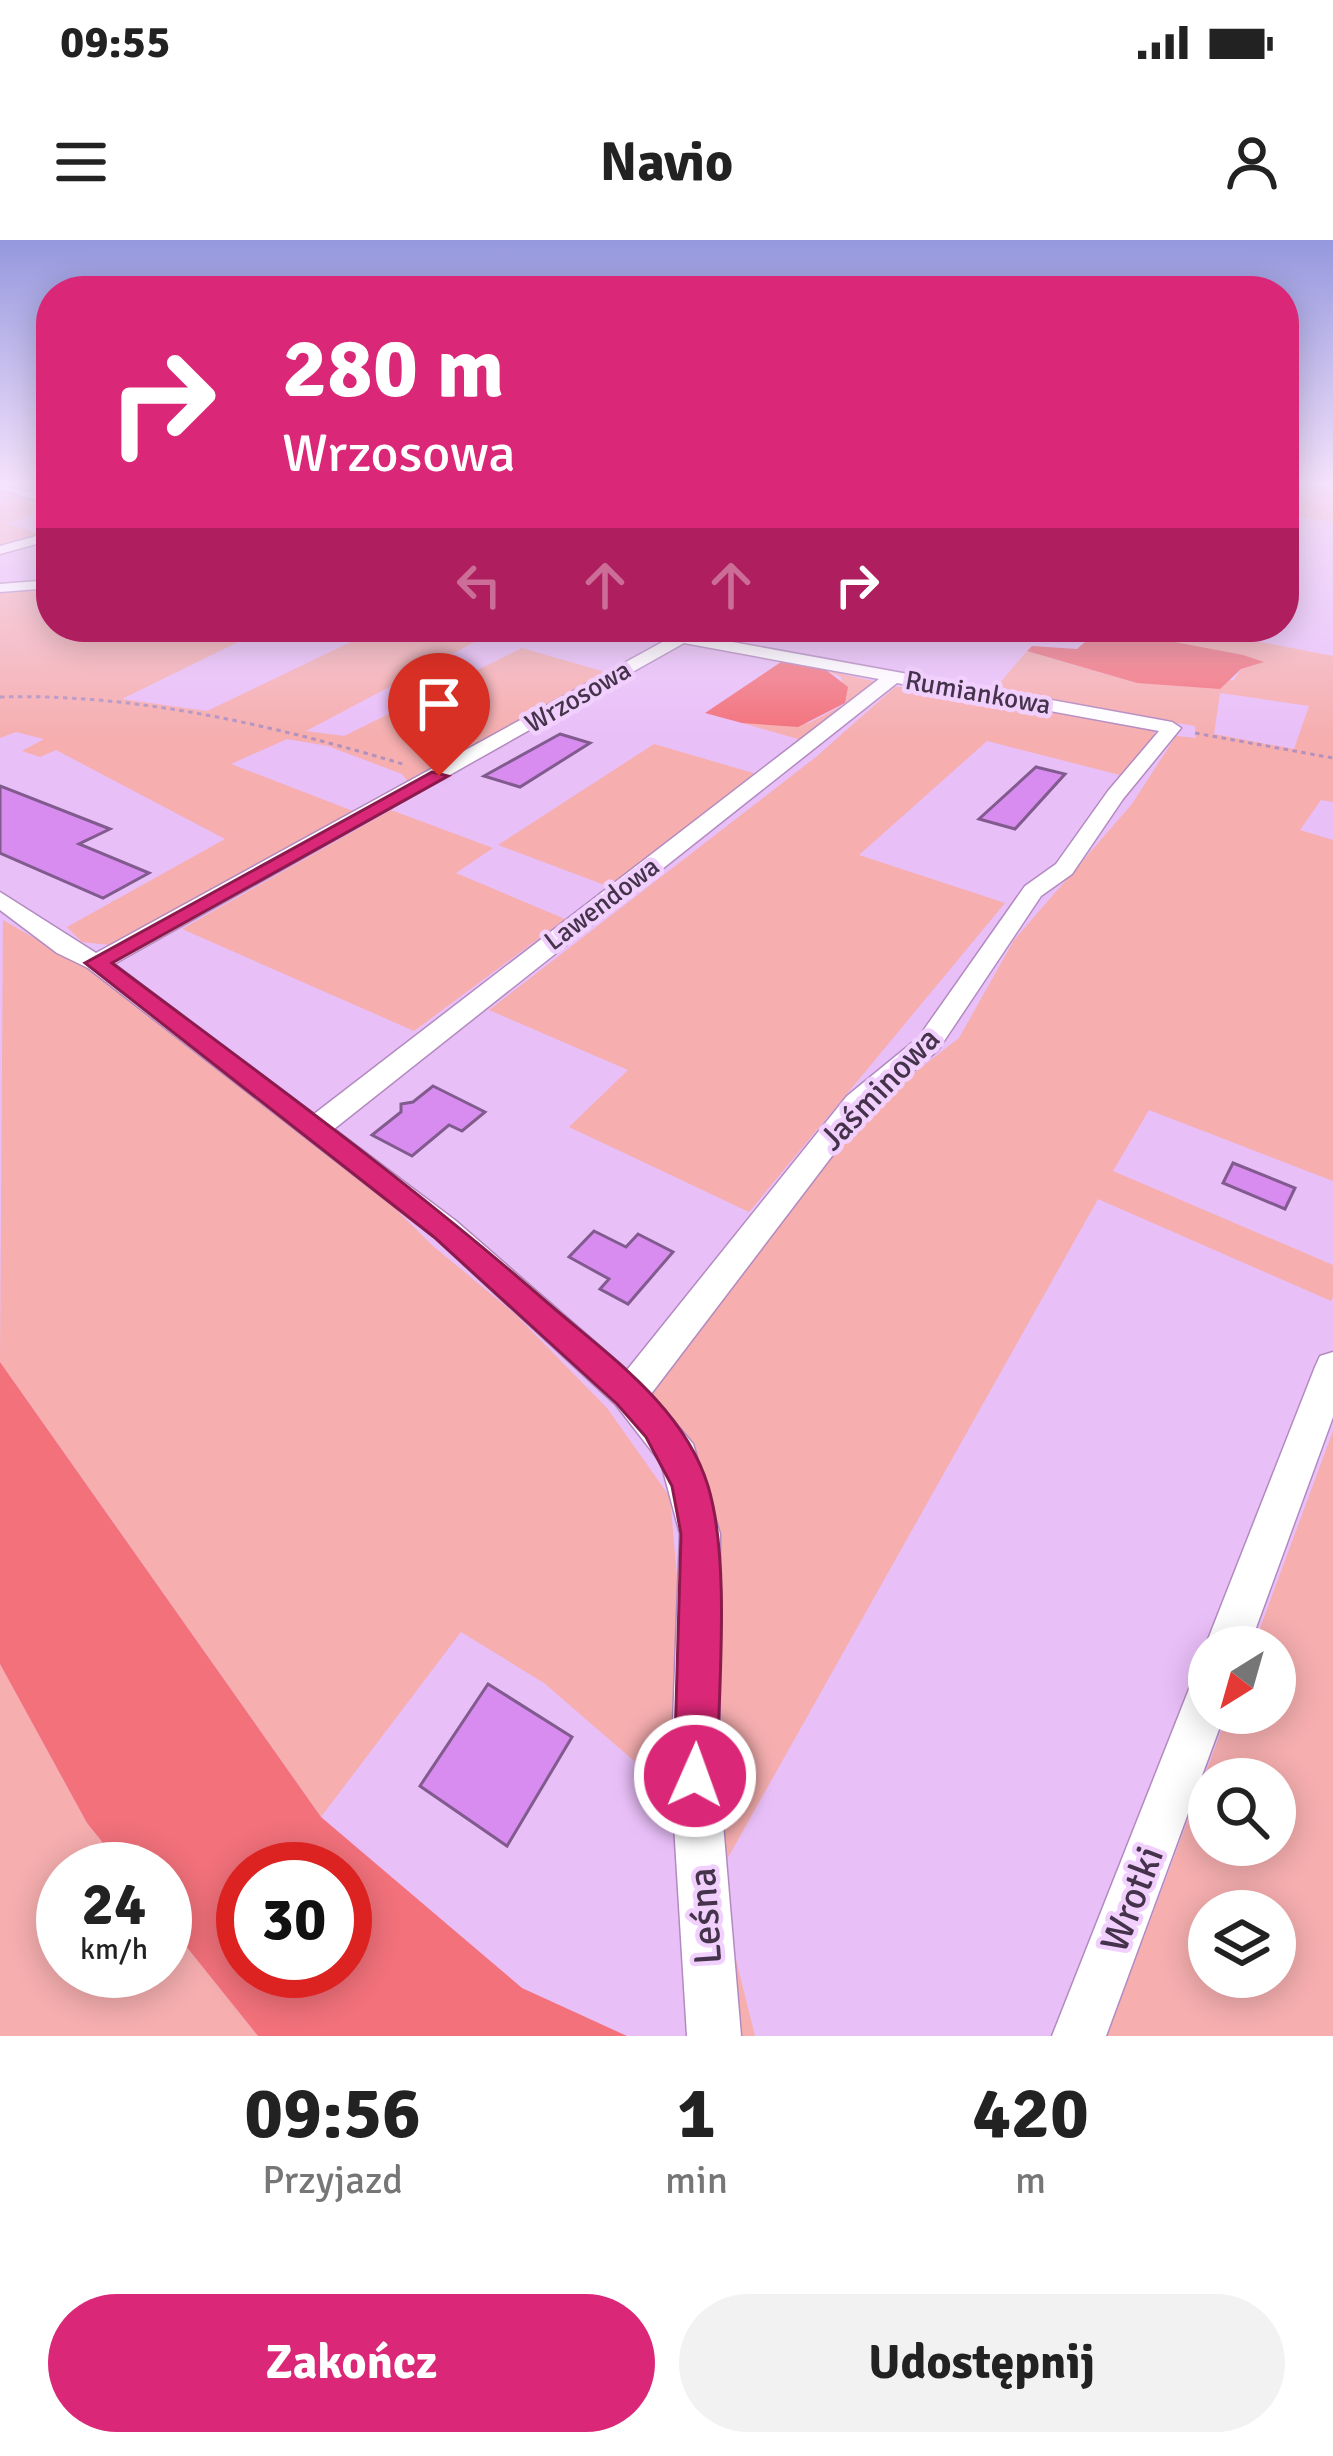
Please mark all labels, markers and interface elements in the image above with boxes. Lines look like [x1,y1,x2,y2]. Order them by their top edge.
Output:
text: 09:55 [60,15,170,70]
icon: menu [48,129,114,195]
text: Navio [600,129,733,196]
icon: person [1219,129,1285,195]
text: 280 m [282,317,504,421]
icon: right [84,324,240,480]
text: Wrzosowa [282,420,516,487]
icon: left [446,552,512,618]
icon: ahead [572,552,638,618]
icon: ahead [698,552,764,618]
icon: right [824,552,890,618]
pin [388,653,490,776]
street label: Wrzosowa [519,653,637,741]
street label: Rumiankowa [903,664,1053,722]
icon: arrive [406,671,472,737]
street label: Lawendowa [538,850,666,958]
street label: Jaśminowa [811,1019,949,1159]
north arrow [1188,1626,1296,1734]
map controls [1188,1626,1296,1998]
position arrow [632,1713,758,1839]
button: search [1188,1758,1296,1866]
street label: Wrotki [1090,1839,1174,1959]
speed limit sign: 30 [216,1842,372,1998]
street label: Leśna [678,1866,732,1966]
text: 24 [82,1868,146,1942]
button: layers [1188,1890,1296,1998]
text: km/h [80,1931,148,1968]
text: 09:56 [244,2069,421,2158]
text: 1 [677,2069,716,2158]
text: 420 [972,2069,1089,2158]
text: Przyjazd [262,2156,403,2204]
text: min [665,2156,728,2204]
text: m [1015,2156,1046,2204]
button: Zakończ [48,2294,655,2432]
button: Udostępnij [679,2294,1285,2432]

